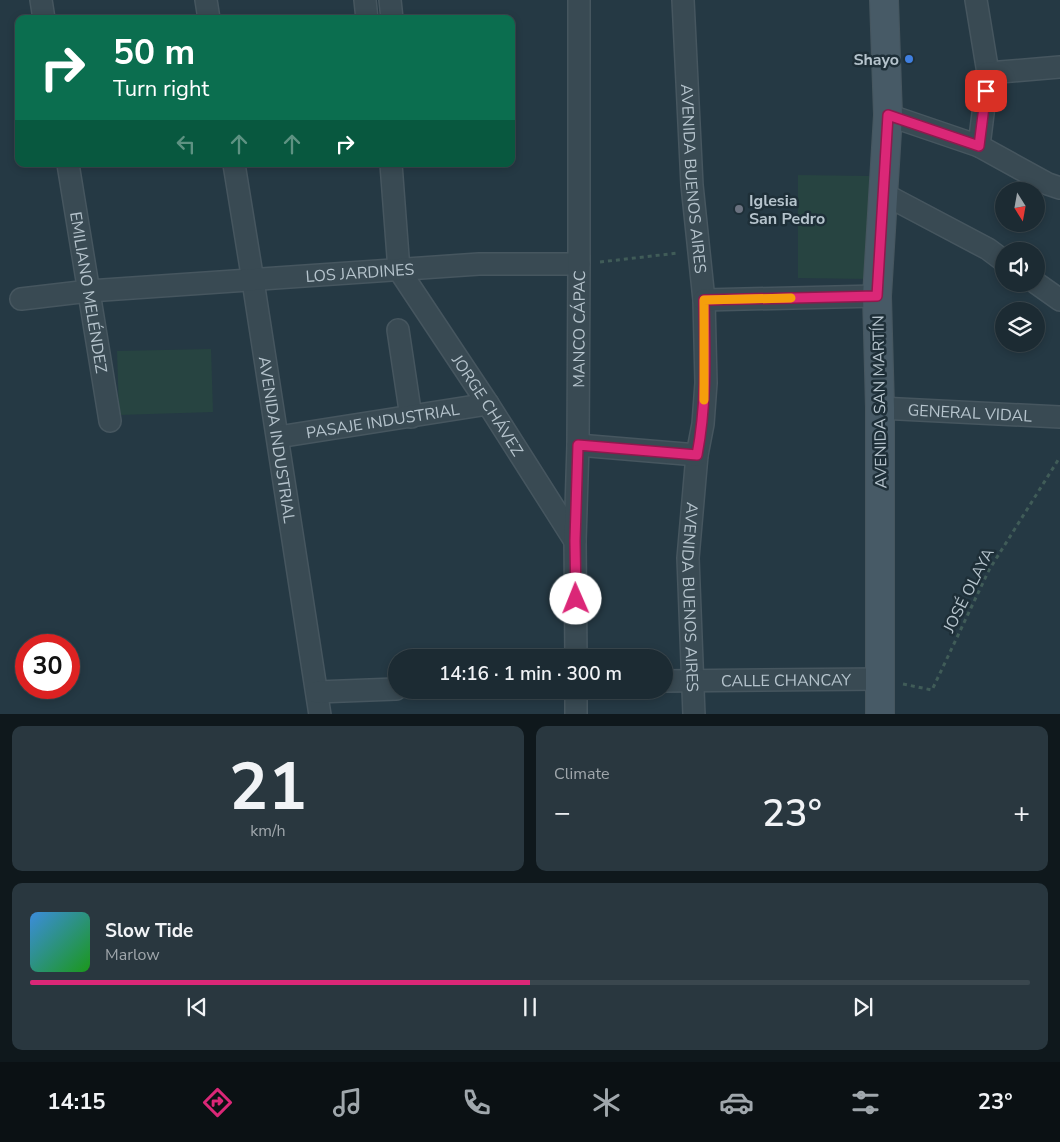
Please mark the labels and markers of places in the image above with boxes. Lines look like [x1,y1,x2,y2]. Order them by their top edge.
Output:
place label: Shayo [853,49,899,71]
marker: Shayo [903,53,915,65]
pin [965,70,1007,112]
place label: Iglesia San Pedro [749,190,825,230]
marker: Iglesia San Pedro [733,203,745,215]

